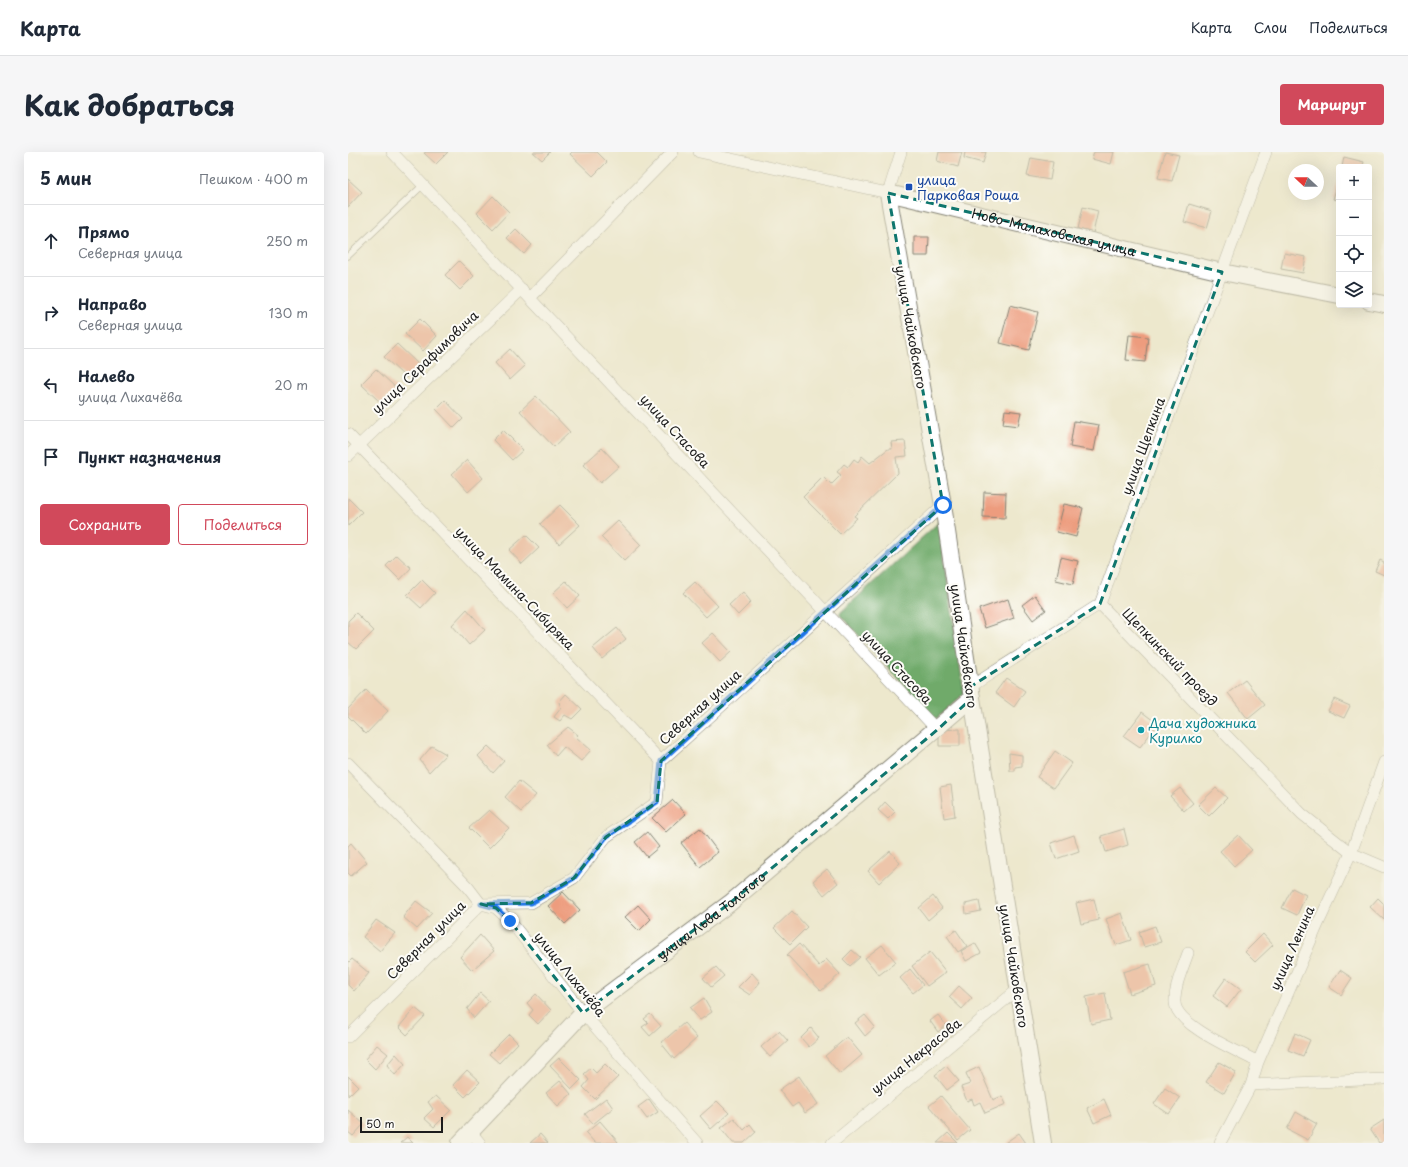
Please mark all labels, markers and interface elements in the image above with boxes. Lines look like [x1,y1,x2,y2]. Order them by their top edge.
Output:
text: Карта [20,14,81,42]
text: Карта [1191,17,1232,38]
text: Слои [1254,17,1287,38]
text: Поделиться [1309,17,1388,38]
text: Как добраться [24,83,235,126]
button: Маршрут [1280,84,1384,125]
north arrow [1288,164,1324,200]
map controls [1336,164,1372,308]
button: + [1336,164,1372,200]
text: 5 мин [40,165,92,191]
text: Пешком · 400 m [199,169,308,188]
place label: улица Парковая Роща [917,170,1020,204]
marker: улица Парковая Роща [904,182,914,192]
button: − [1336,200,1372,236]
street label: Ново-Малаховская улица [970,203,1139,261]
text: Прямо [78,220,129,243]
icon: ahead [40,230,62,252]
text: 250 m [266,231,308,250]
button: locate [1336,236,1372,272]
text: Северная улица [78,243,183,262]
street label: улица Чайковского [891,264,932,390]
button: layers [1336,272,1372,308]
text: Направо [78,292,147,315]
icon: right [40,302,62,324]
text: 130 m [269,303,308,322]
street label: улица Серафимовича [367,305,483,418]
text: Северная улица [78,315,183,334]
text: Налево [78,364,135,387]
icon: left [40,374,62,396]
text: 20 m [274,375,308,394]
text: улица Лихачёва [78,387,182,406]
street label: улица Стасова [636,389,715,473]
street label: улица Щепкина [1116,394,1169,497]
text: Пункт назначения [78,445,221,468]
icon: arrive [40,446,62,468]
route start [934,496,952,514]
button: Сохранить [40,504,170,545]
button: Поделиться [178,504,308,545]
street label: улица Мамина-Сибиряка [451,522,580,654]
street label: улица Чайковского [946,583,983,709]
street label: Щепкинский проезд [1118,603,1222,710]
street label: улица Стасова [858,625,937,709]
street label: Северная улица [654,664,745,749]
place label: Дача художника Курилко [1148,713,1257,747]
marker: Дача художника Курилко [1136,725,1146,735]
street label: улица Льва Толстого [652,867,770,964]
street label: Северная улица [382,895,470,983]
street label: улица Ленина [1265,902,1319,993]
street label: улица Чайковского [995,903,1034,1029]
route end [501,912,519,930]
street label: улица Лихачёва [530,927,611,1021]
street label: улица Некрасова [867,1013,966,1098]
scale bar [360,1115,443,1134]
text: 50 m [366,1115,395,1132]

